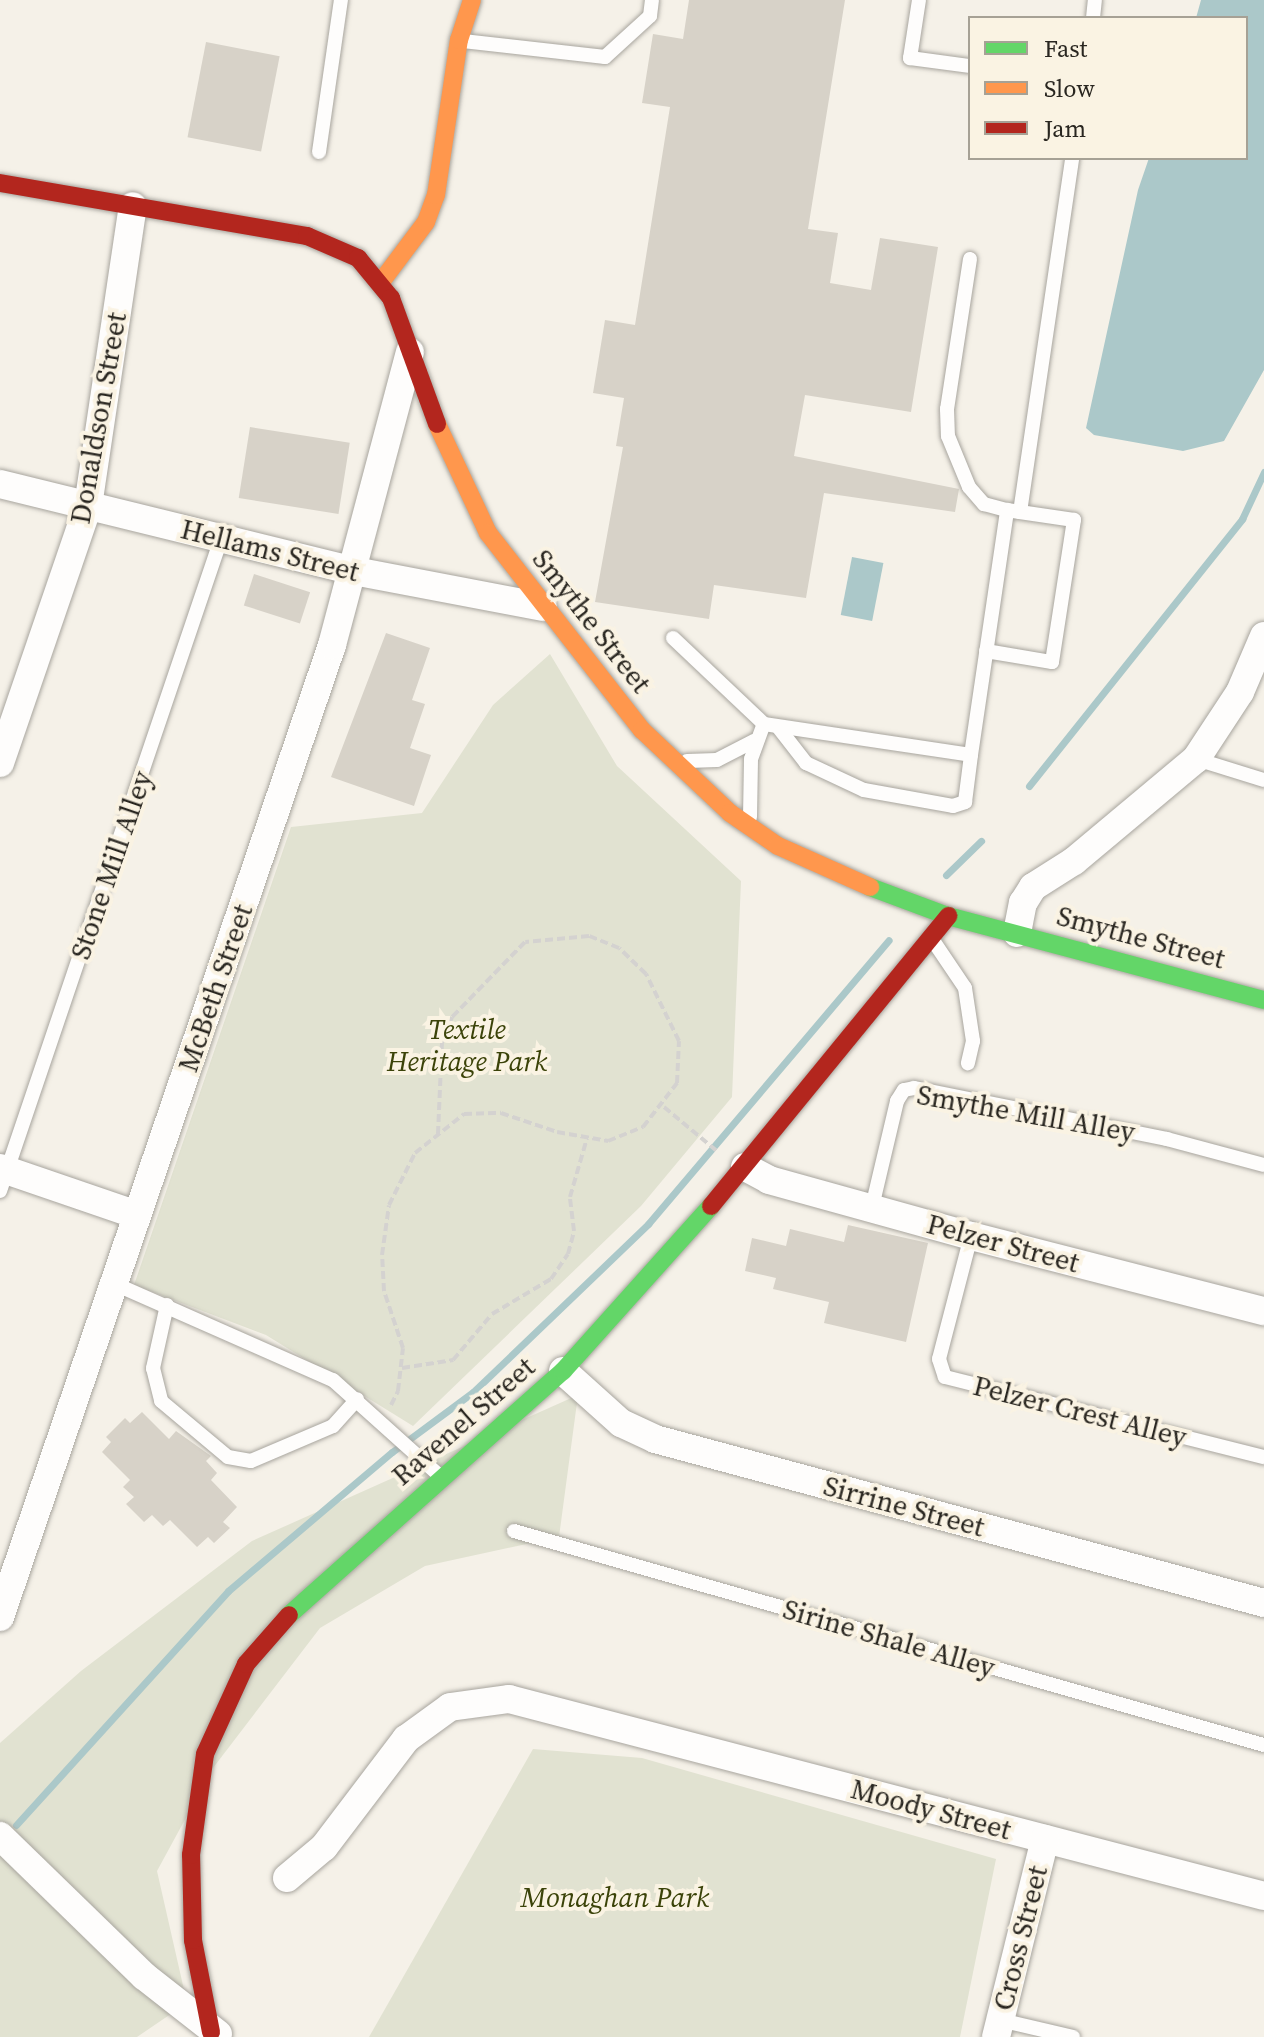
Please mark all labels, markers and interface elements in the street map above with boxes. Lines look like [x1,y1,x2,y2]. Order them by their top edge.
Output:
legend [968,16,1248,160]
text: Fast [1044,32,1087,65]
text: Slow [1044,72,1095,105]
text: Jam [1044,112,1086,145]
street label: Donaldson Street [63,310,133,526]
street label: Hellams Street [177,512,363,588]
street label: Smythe Street [526,543,658,699]
street label: Stone Mill Alley [63,767,159,963]
street label: Smythe Street [1053,898,1229,976]
street label: McBeth Street [171,900,259,1076]
park label: Textile Heritage Park [387,1012,547,1078]
street label: Smythe Mill Alley [915,1077,1137,1149]
street label: Pelzer Street [923,1207,1083,1279]
street label: Ravenel Street [385,1350,541,1492]
street label: Pelzer Crest Alley [970,1368,1190,1454]
street label: Sirrine Street [820,1468,988,1544]
street label: Sirine Shale Alley [779,1592,999,1684]
street label: Moody Street [847,1772,1015,1846]
street label: Cross Street [986,1862,1054,2014]
park label: Monaghan Park [521,1880,709,1914]

